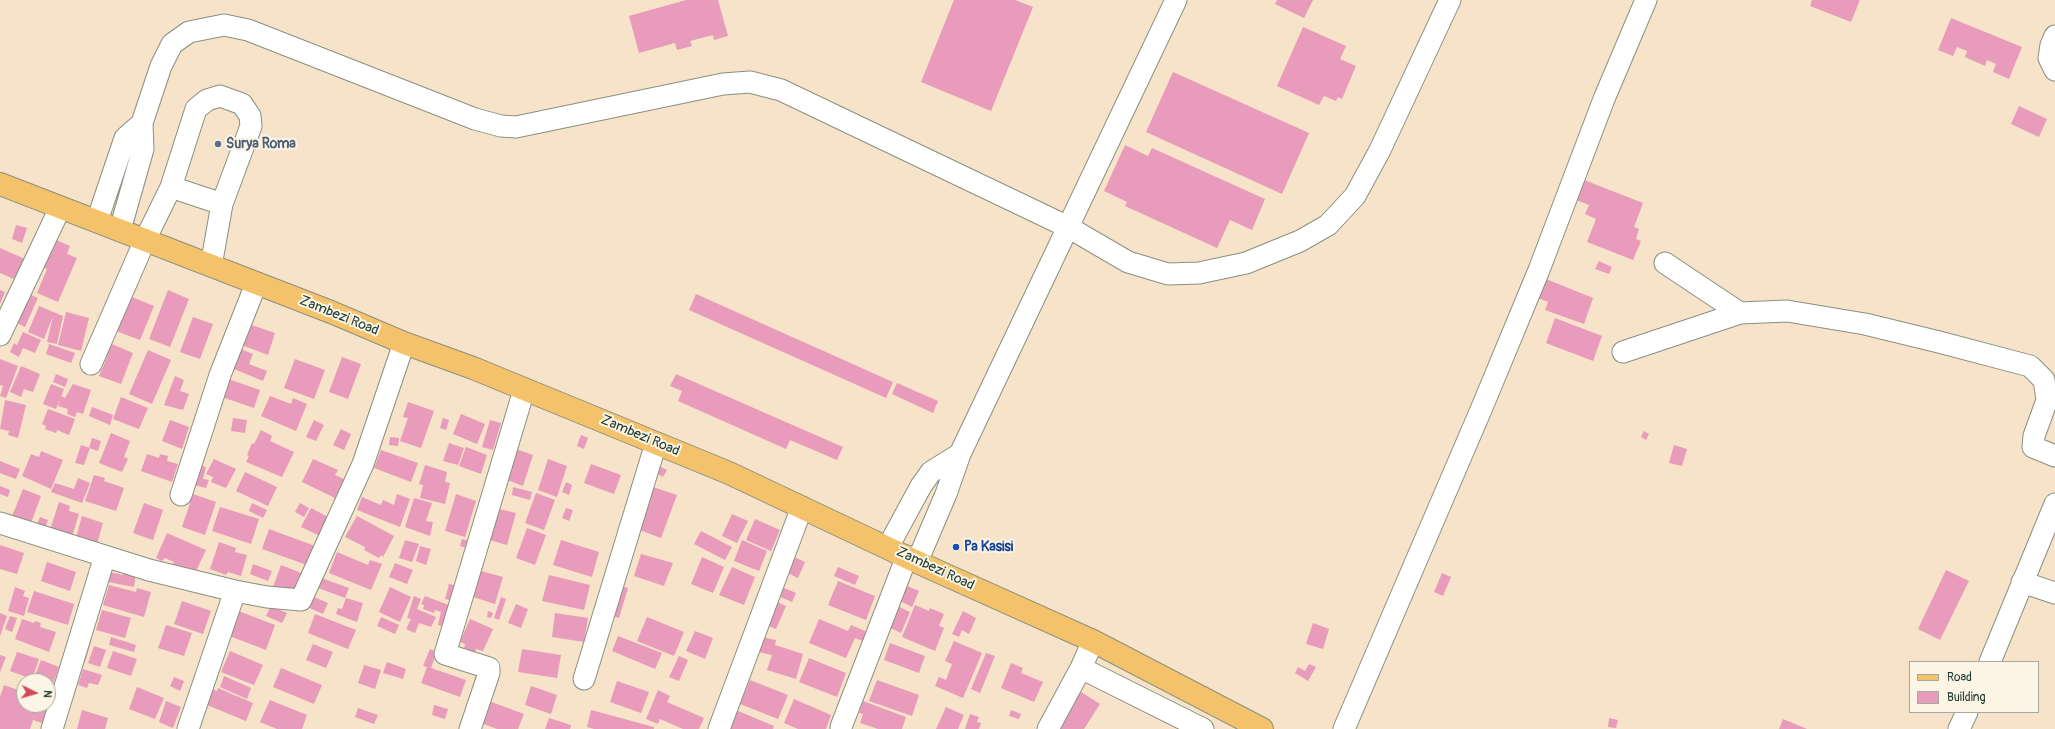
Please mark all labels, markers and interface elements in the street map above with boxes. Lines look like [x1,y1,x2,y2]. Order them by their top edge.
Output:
place label: Surya Roma [226,136,296,152]
marker: Surya Roma [213,139,223,149]
street label: Zambezi Road [297,292,381,340]
street label: Zambezi Road [598,412,682,460]
place label: Pa Kasisi [964,539,1013,555]
marker: Pa Kasisi [951,542,961,552]
street label: Zambezi Road [893,544,977,594]
legend [1909,661,2039,713]
text: Road [1947,670,1972,685]
north arrow [16,673,56,713]
text: N [41,690,54,698]
text: Building [1947,690,1986,705]

